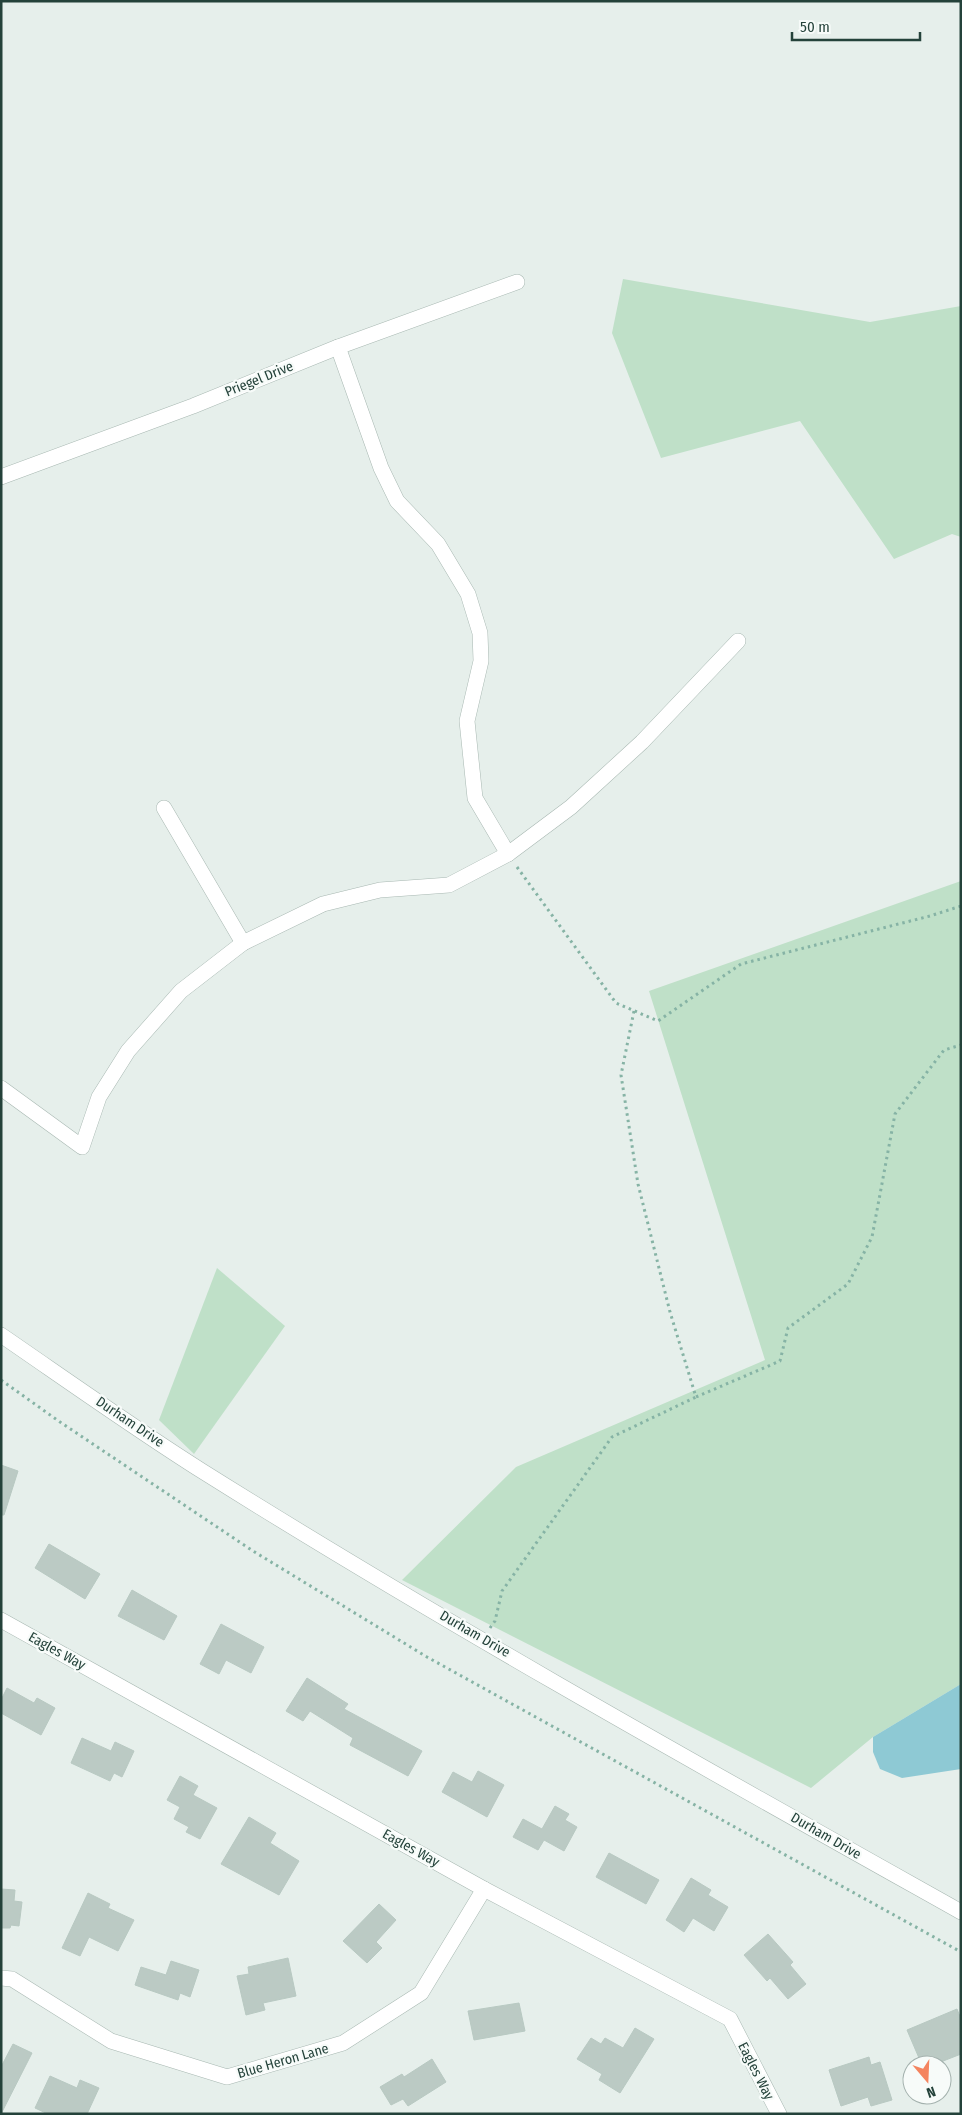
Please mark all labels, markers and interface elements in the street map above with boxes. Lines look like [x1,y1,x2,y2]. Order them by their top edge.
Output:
scale bar [792,10,920,42]
text: 50 m [800,18,830,36]
street label: Priegel Drive [222,358,296,400]
street label: Durham Drive [93,1393,167,1451]
street label: Durham Drive [437,1607,513,1661]
street label: Eagles Way [26,1628,89,1674]
street label: Durham Drive [788,1809,864,1863]
street label: Eagles Way [380,1825,443,1871]
street label: Eagles Way [734,2039,778,2103]
street label: Blue Heron Lane [235,2040,331,2082]
north arrow [902,2055,952,2105]
text: N [924,2082,938,2101]

